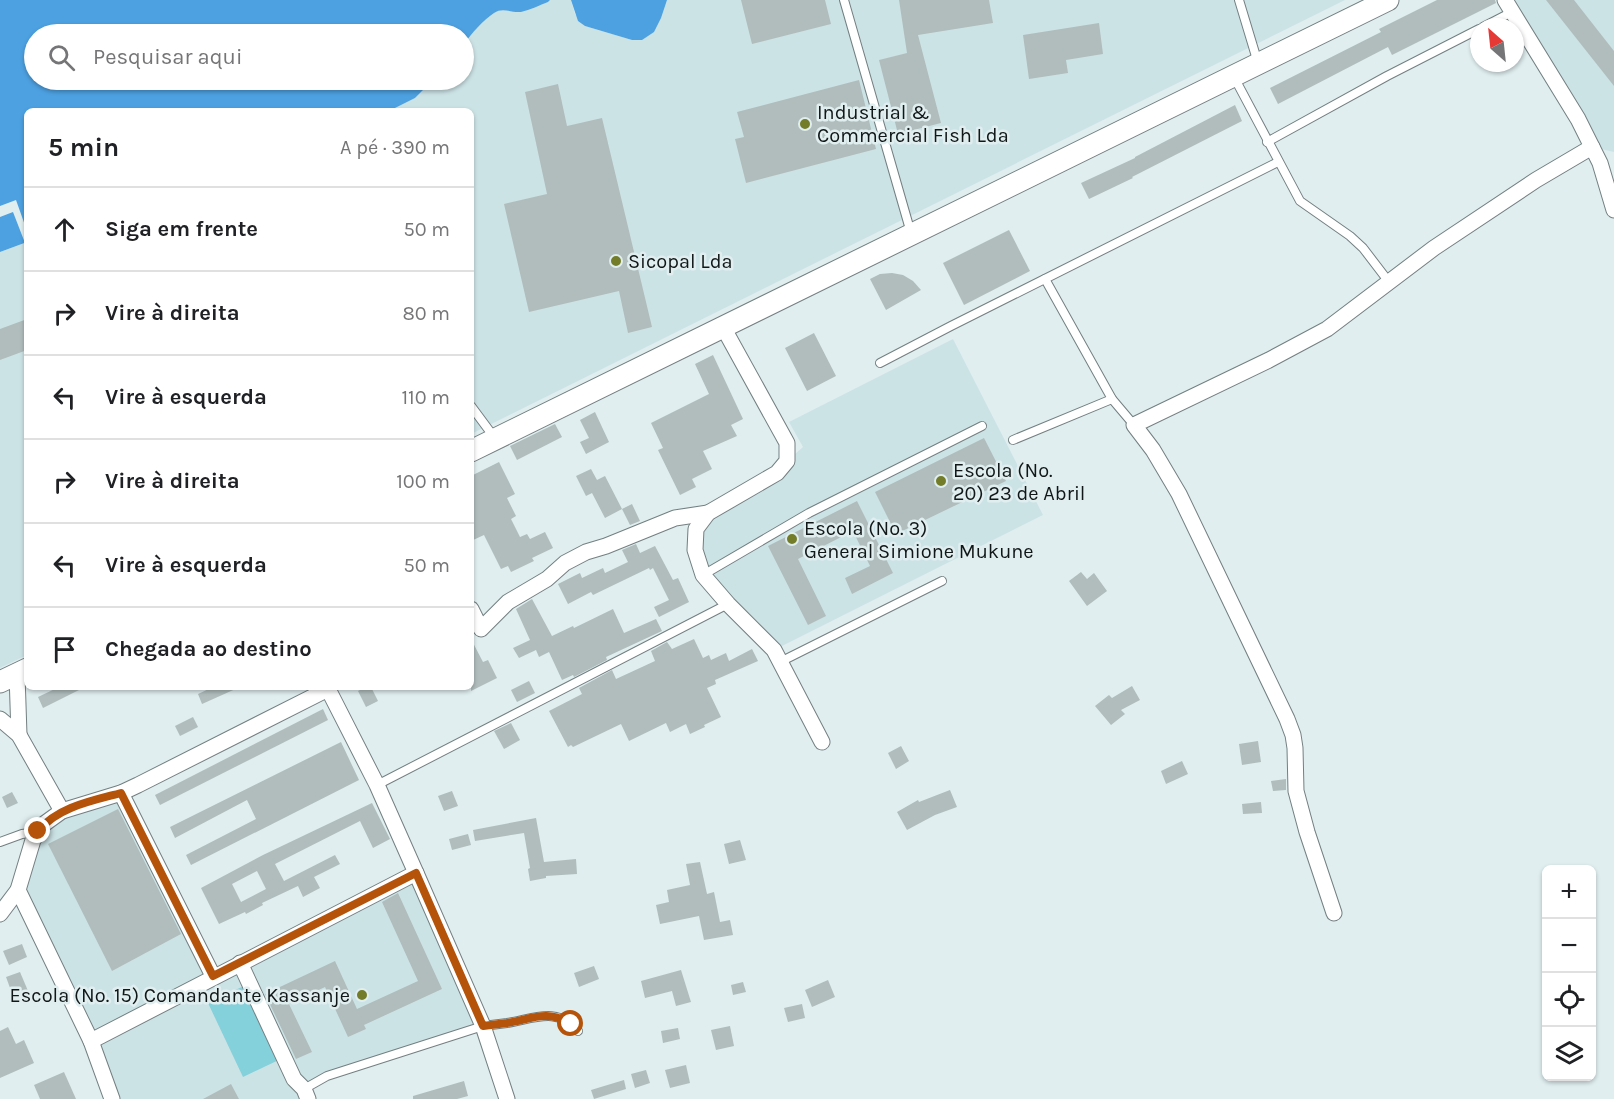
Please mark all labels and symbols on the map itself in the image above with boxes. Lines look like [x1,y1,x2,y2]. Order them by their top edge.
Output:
north arrow [1470,18,1524,72]
place label: Industrial & Commercial Fish Lda [817,101,1009,147]
marker: Industrial & Commercial Fish Lda [798,117,812,131]
place label: Sicopal Lda [628,250,733,273]
marker: Sicopal Lda [609,254,623,268]
place label: Escola (No. 20) 23 de Abril [953,459,1085,505]
marker: Escola (No. 20) 23 de Abril [934,474,948,488]
place label: Escola (No. 3) General Simione Mukune [804,517,1034,563]
marker: Escola (No. 3) General Simione Mukune [785,532,799,546]
route end [24,817,50,843]
place label: Escola (No. 15) Comandante Kassanje [10,984,350,1007]
marker: Escola (No. 15) Comandante Kassanje [355,988,369,1002]
route start [557,1010,583,1036]

